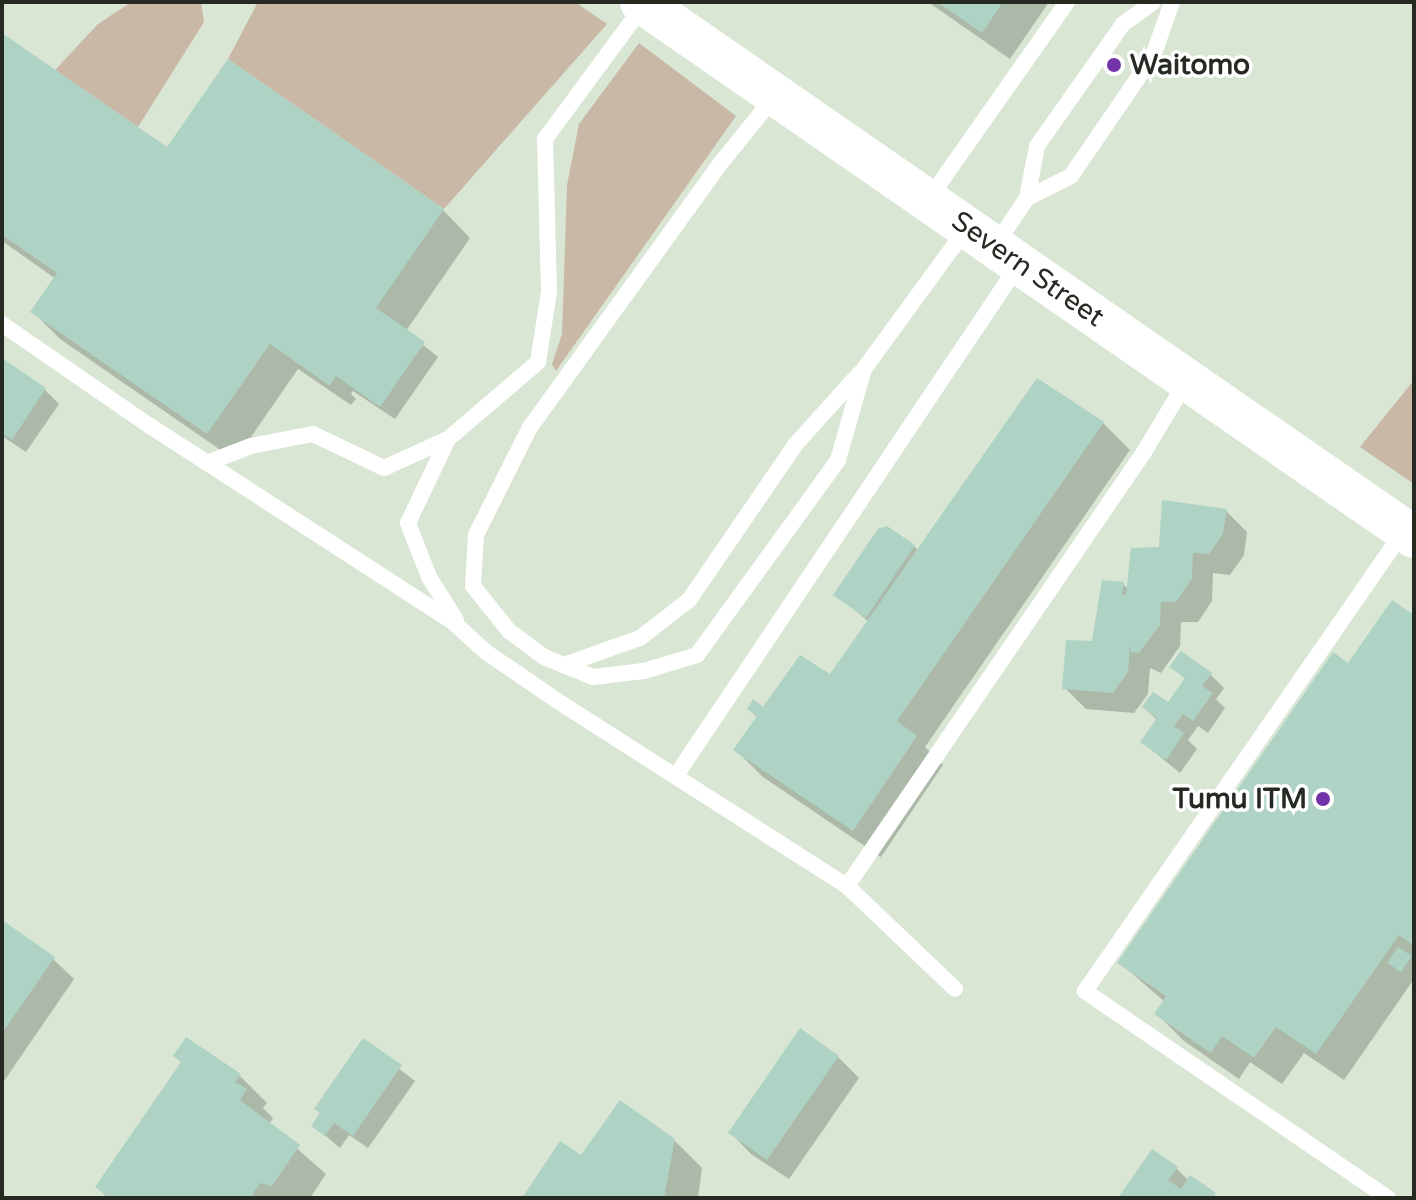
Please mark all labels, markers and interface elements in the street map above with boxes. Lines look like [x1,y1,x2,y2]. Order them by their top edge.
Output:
place label: Waitomo [1130,48,1250,82]
marker: Waitomo [1105,56,1123,74]
street label: Severn Street [945,204,1111,334]
place label: Tumu ITM [1173,782,1307,816]
marker: Tumu ITM [1314,790,1332,808]

